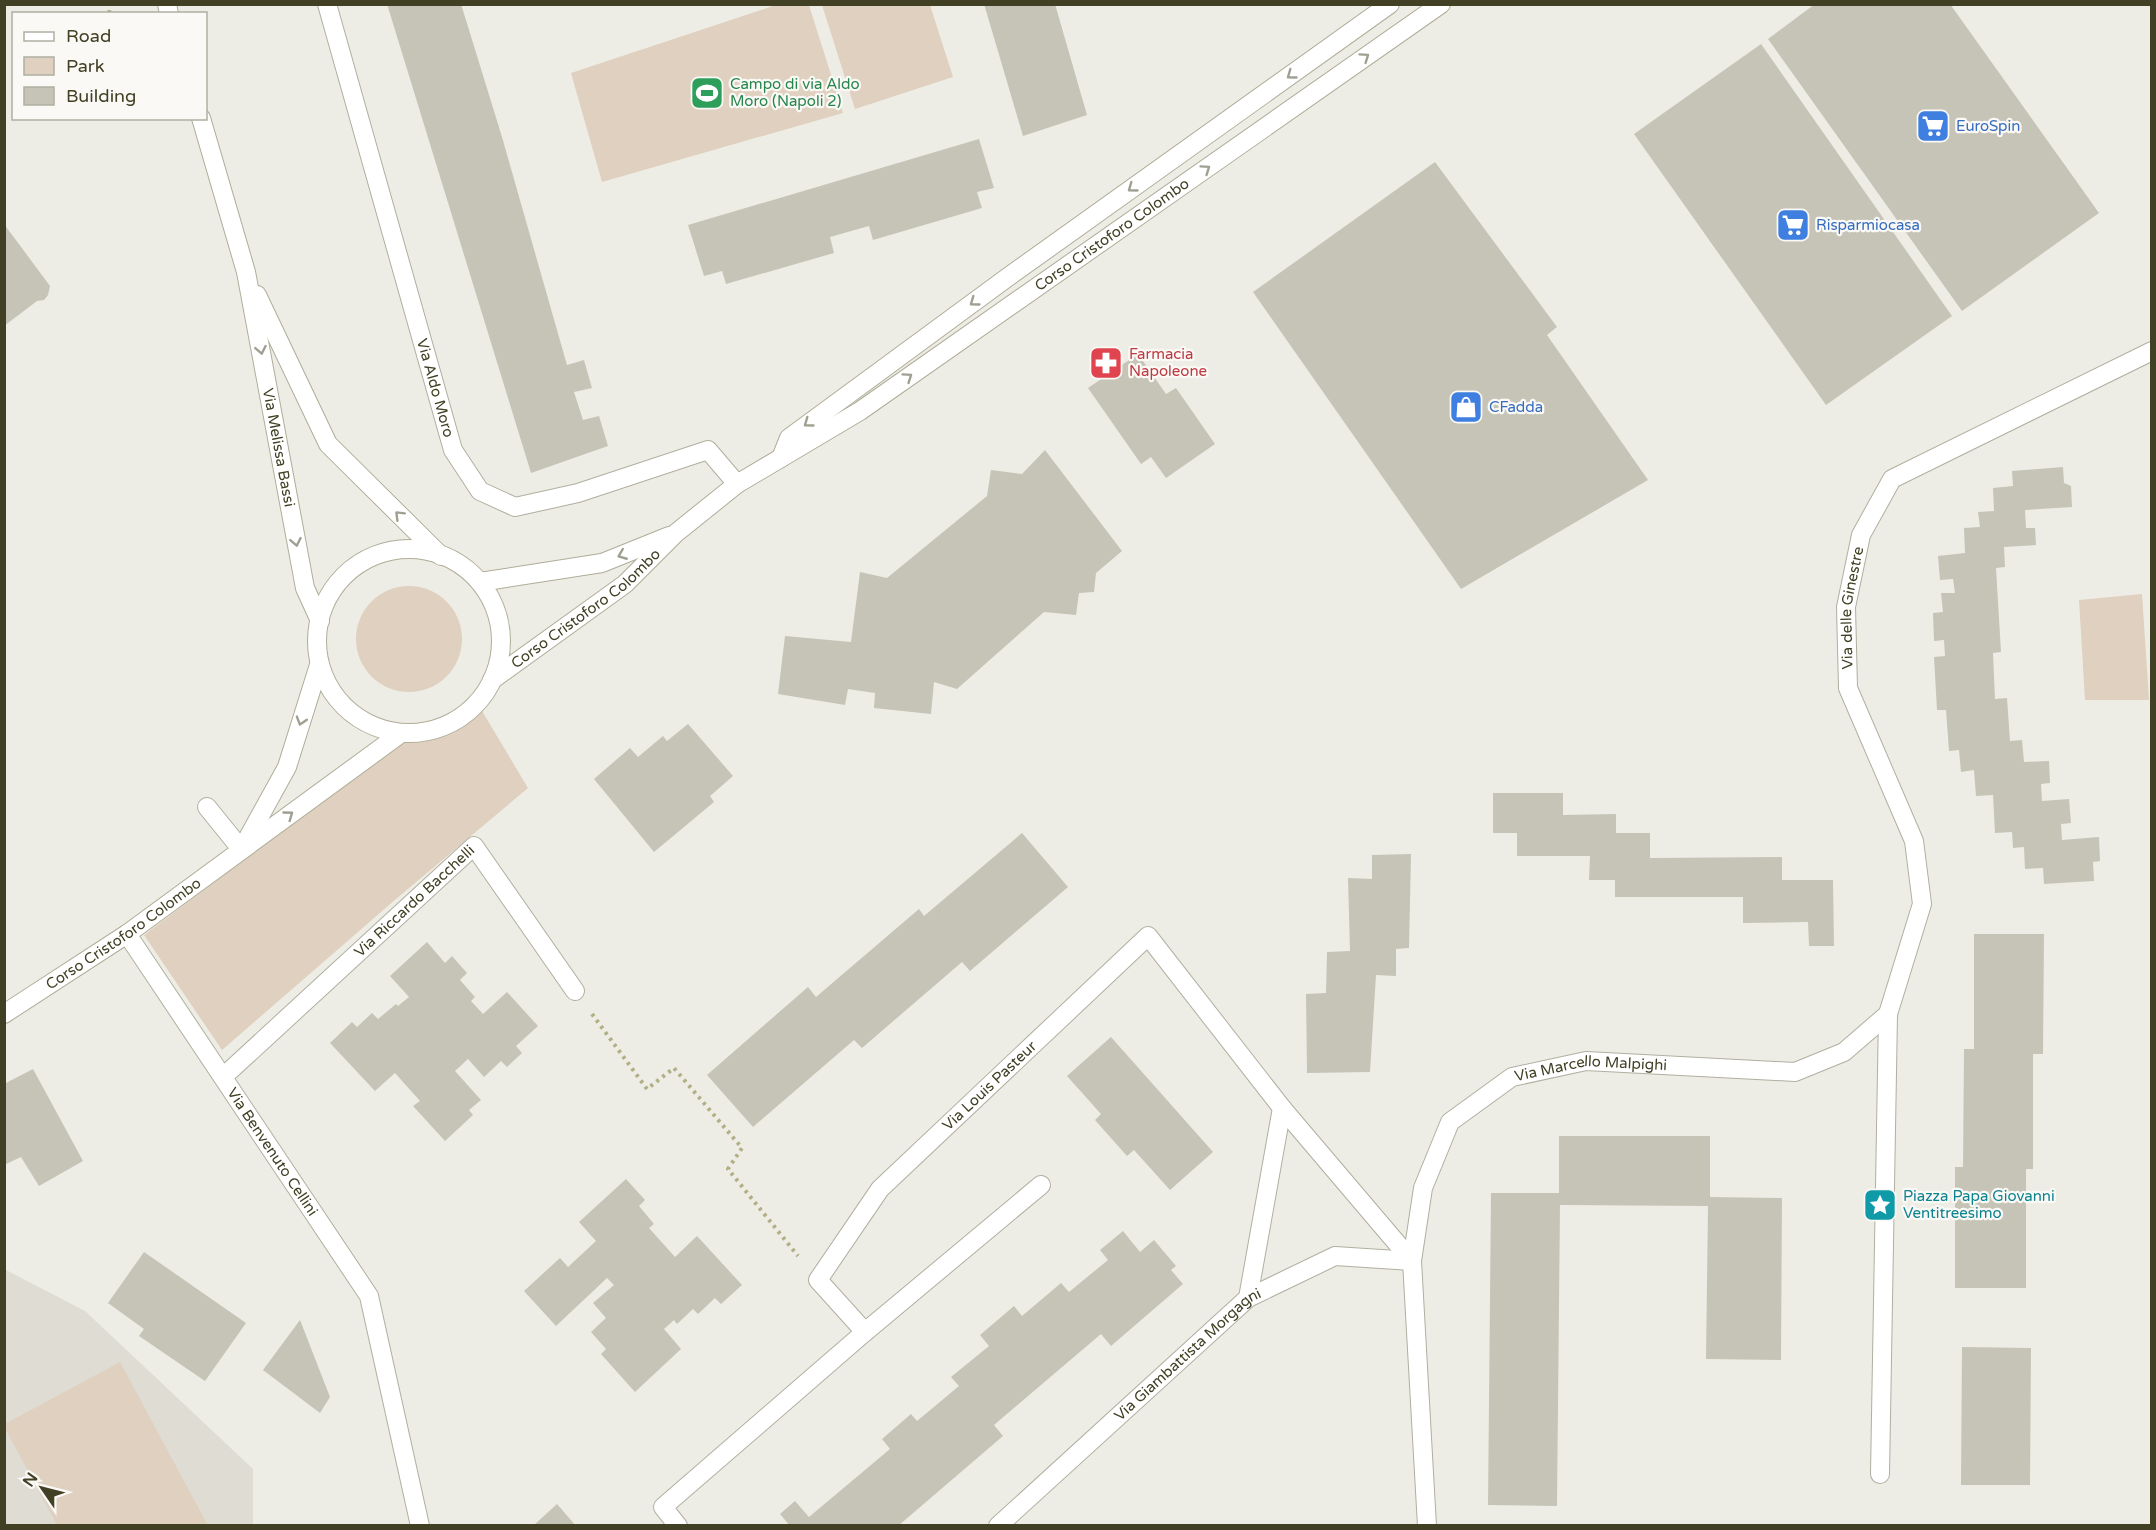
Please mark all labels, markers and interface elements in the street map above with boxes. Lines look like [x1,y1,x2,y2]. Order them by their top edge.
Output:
legend [12,12,207,120]
text: Road [66,25,111,47]
one-way arrow [1359,53,1370,64]
text: Park [66,55,105,77]
one-way arrow [1286,68,1297,79]
sports icon: Campo di via Aldo Moro (Napoli 2) [689,75,725,111]
place label: Campo di via Aldo Moro (Napoli 2) [730,75,860,110]
text: Building [66,85,136,107]
supermarket icon: EuroSpin [1915,108,1951,144]
place label: EuroSpin [1956,117,2020,135]
one-way arrow [1199,165,1210,176]
street label: Corso Cristoforo Colombo [1031,174,1193,295]
one-way arrow [1128,181,1139,192]
supermarket icon: Risparmiocasa [1775,207,1811,243]
place label: Risparmiocasa [1816,216,1920,234]
one-way arrow [969,295,980,306]
street label: Via Aldo Moro [413,337,458,439]
one-way arrow [254,345,267,355]
pharmacy icon: Farmacia Napoleone [1088,345,1124,381]
place label: Farmacia Napoleone [1129,345,1207,380]
one-way arrow [902,373,913,384]
street label: Via Melissa Bassi [259,387,299,508]
shop icon: CFadda [1448,389,1484,425]
place label: CFadda [1489,398,1543,416]
one-way arrow [804,416,815,427]
one-way arrow [396,511,407,522]
one-way arrow [289,537,302,547]
street label: Corso Cristoforo Colombo [508,545,664,672]
street label: Via delle Ginestre [1837,545,1867,670]
one-way arrow [618,548,629,560]
one-way arrow [296,715,309,726]
one-way arrow [282,811,293,822]
street label: Via Riccardo Bacchelli [351,841,478,961]
street label: Corso Cristoforo Colombo [42,874,205,993]
street label: Via Louis Pasteur [939,1037,1040,1134]
street label: Via Marcello Malpighi [1513,1052,1668,1085]
street label: Via Benvenuto Cellini [223,1084,322,1219]
place icon: Piazza Papa Giovanni Ventitreesimo [1862,1187,1898,1223]
place label: Piazza Papa Giovanni Ventitreesimo [1903,1187,2055,1222]
street label: Via Giambattista Morgagni [1111,1284,1264,1425]
north arrow [12,1458,72,1518]
text: N [19,1469,42,1491]

